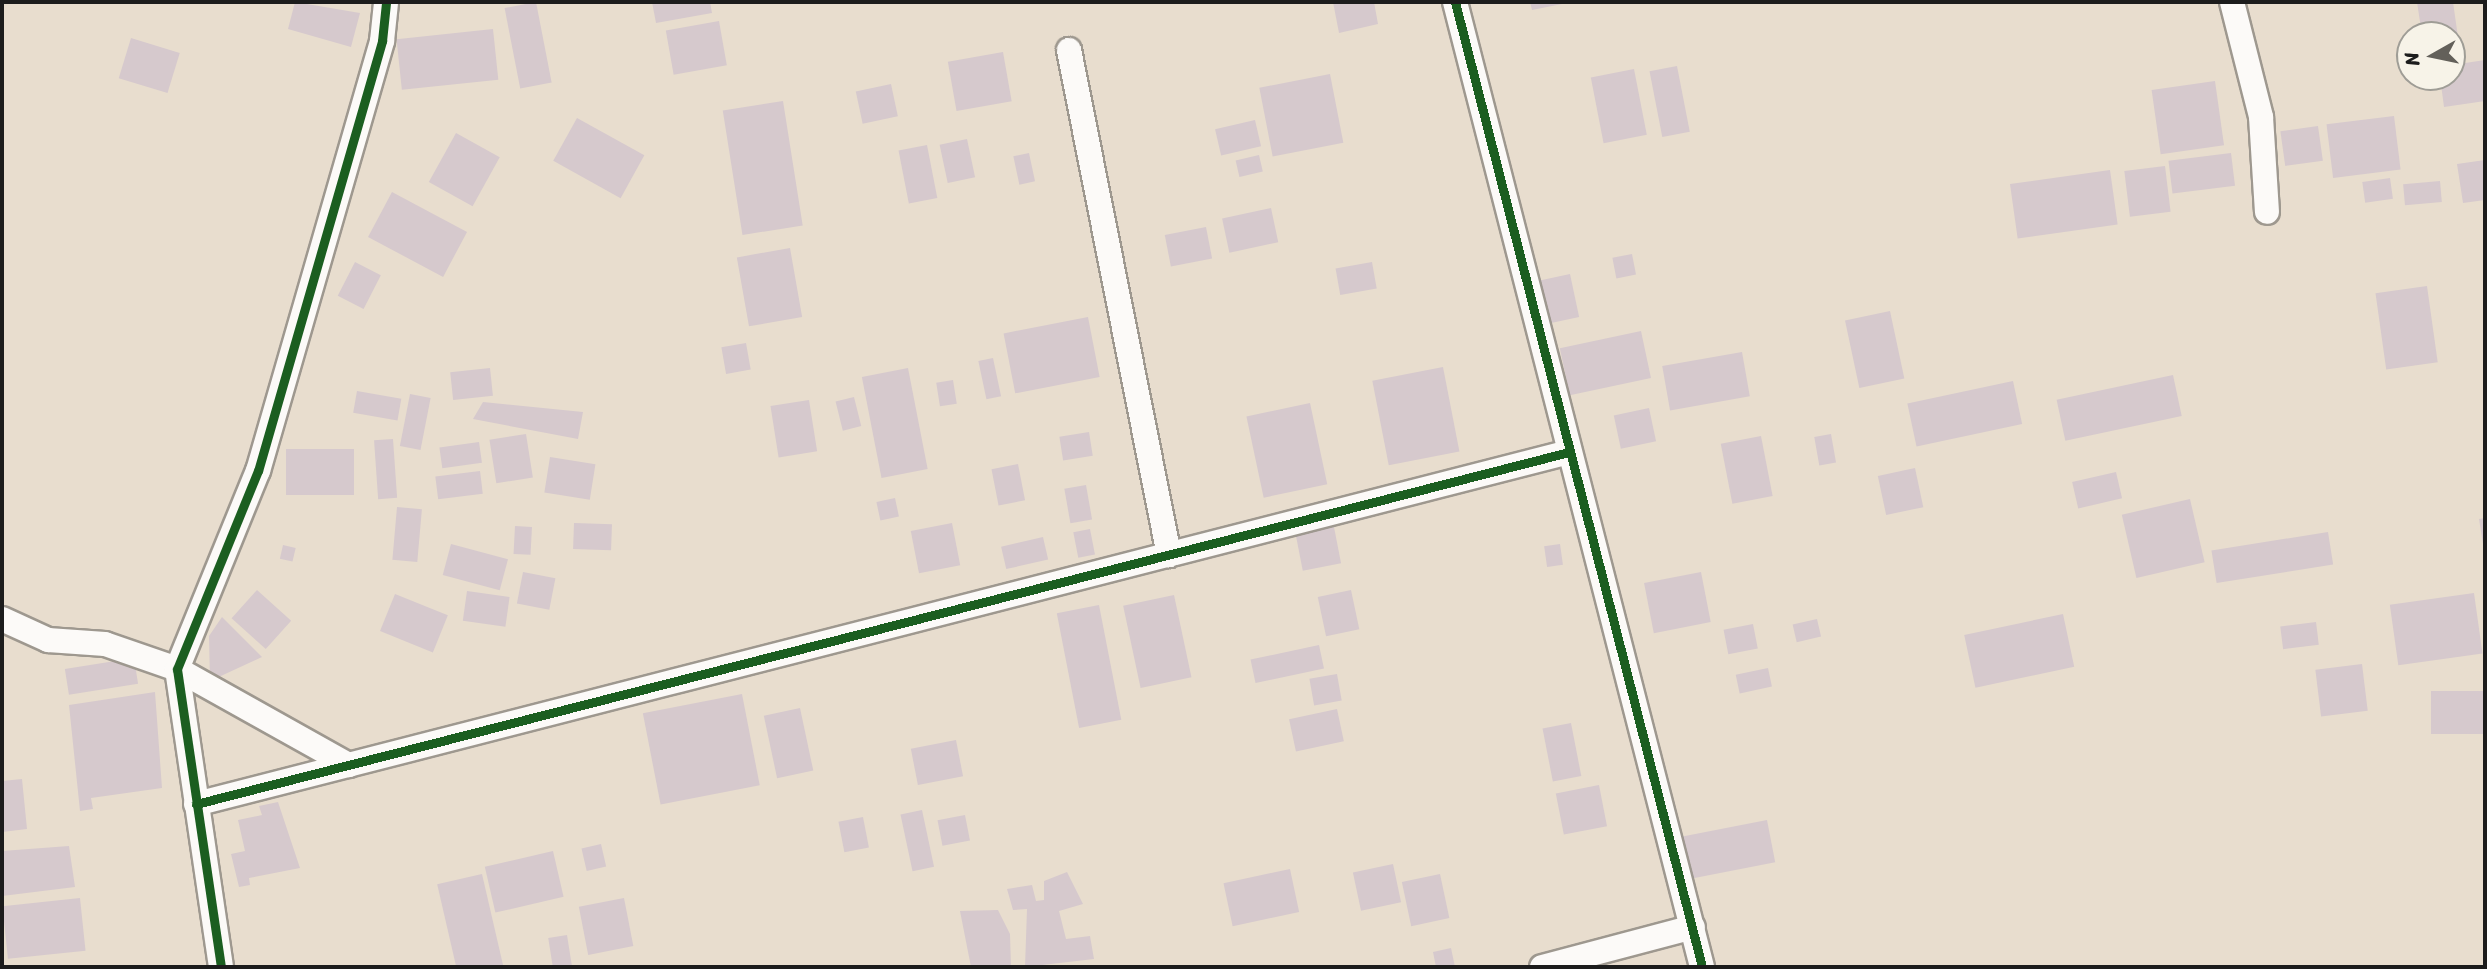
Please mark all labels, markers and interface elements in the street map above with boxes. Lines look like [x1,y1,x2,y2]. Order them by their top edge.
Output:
north arrow [2396,21,2466,91]
text: N [2394,50,2429,68]

